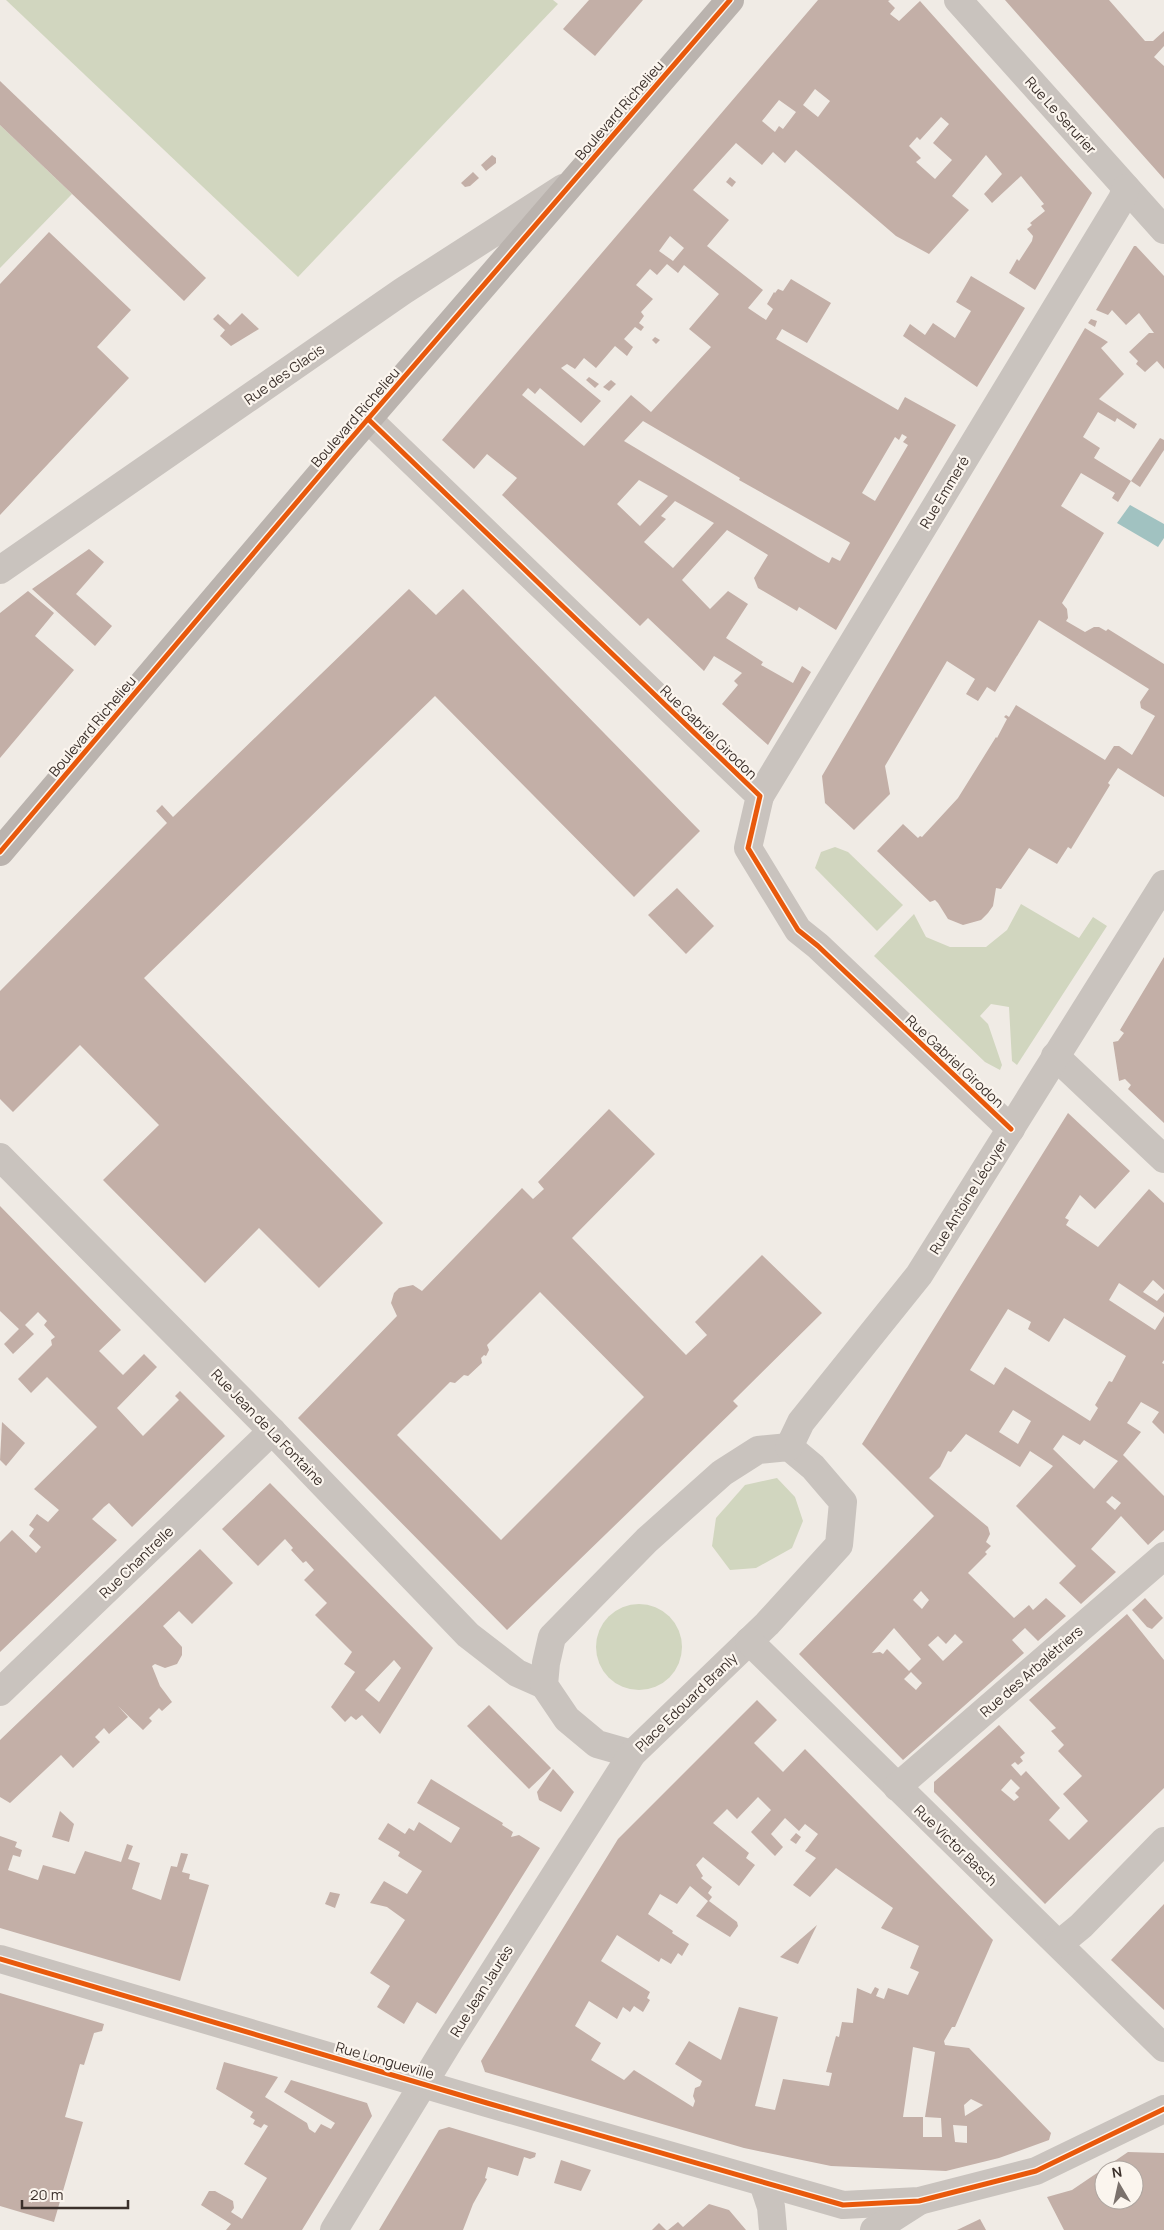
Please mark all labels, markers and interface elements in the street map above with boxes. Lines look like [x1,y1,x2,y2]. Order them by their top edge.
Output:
street label: Boulevard Richelieu [570,56,668,164]
street label: Rue Le Serurier [1021,72,1101,158]
street label: Rue des Glacis [240,339,328,409]
street label: Boulevard Richelieu [306,363,404,471]
street label: Rue Emmeré [915,452,973,532]
street label: Boulevard Richelieu [44,672,140,780]
street label: Rue Gabriel Girodon [656,681,762,783]
street label: Rue Gabriel Girodon [902,1010,1008,1112]
street label: Rue Antoine Lécuyer [925,1134,1011,1258]
street label: Rue Jean de La Fontaine [207,1365,329,1489]
street label: Rue Chantrelle [95,1522,177,1602]
street label: Rue des Arbalétriers [976,1621,1086,1721]
street label: Place Edouard Branly [631,1648,742,1756]
street label: Rue Victor Basch [910,1800,1002,1890]
street label: Rue Jean Jaurès [445,1942,517,2040]
street label: Rue Longueville [334,2037,436,2083]
north arrow [1094,2160,1144,2210]
text: N [1110,2161,1123,2182]
scale bar [22,2178,129,2210]
text: 20 m [30,2184,63,2205]

